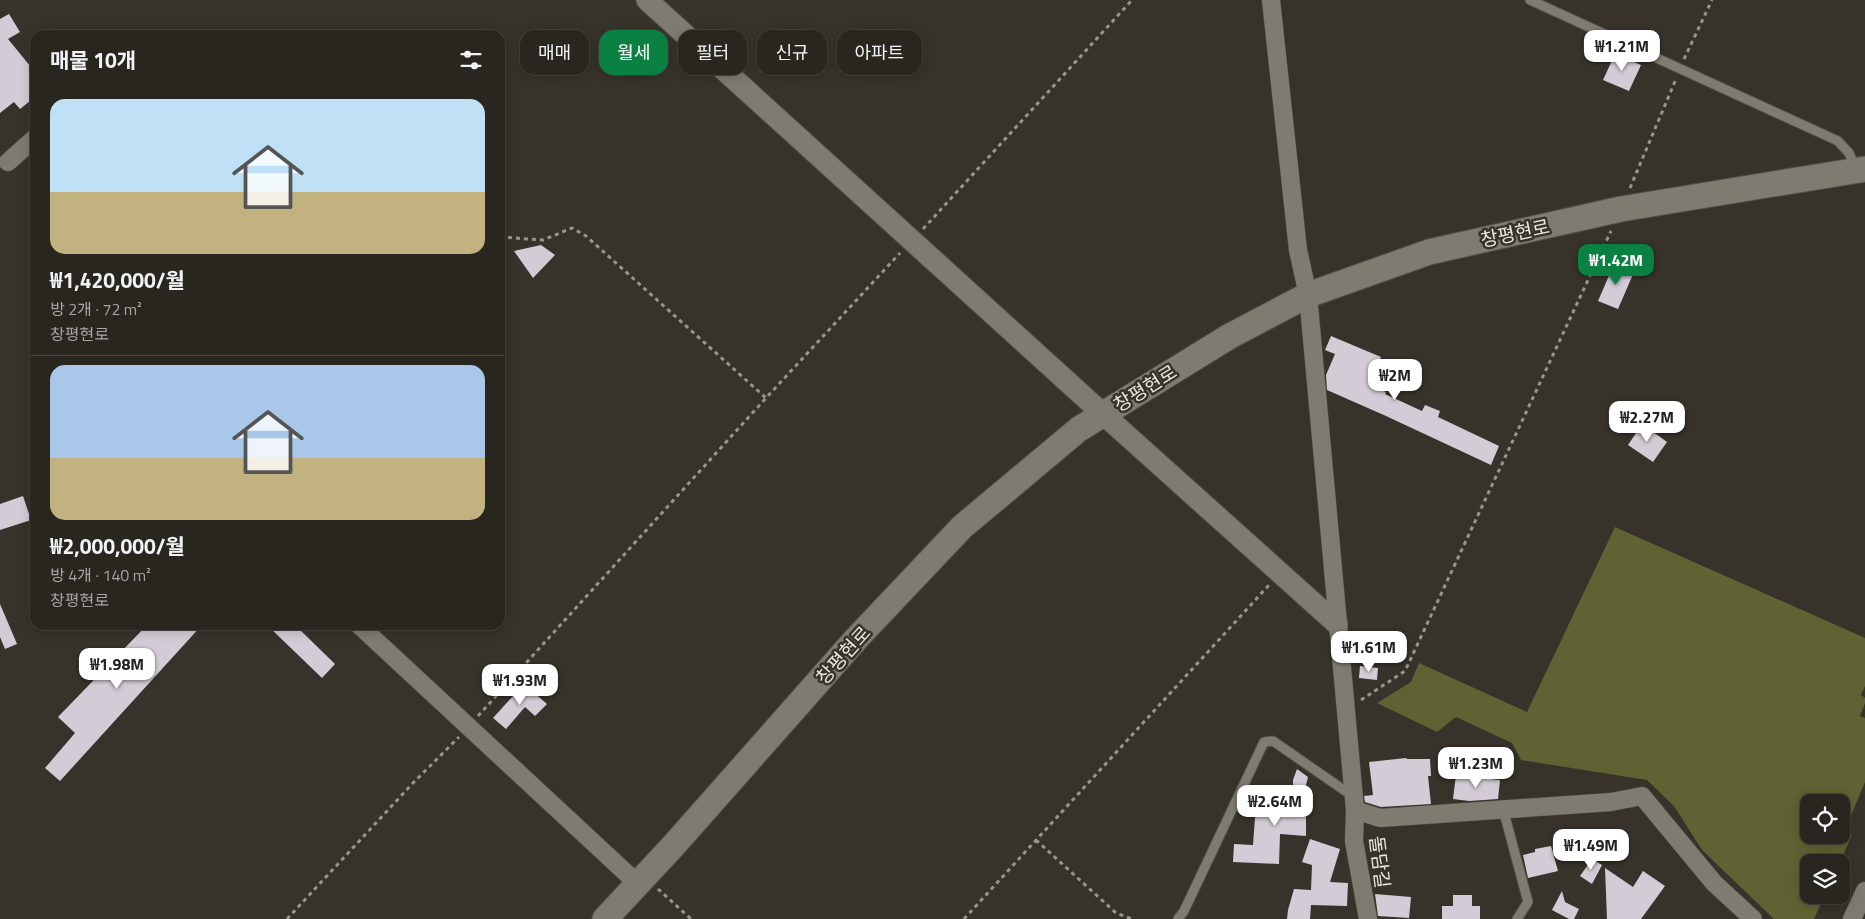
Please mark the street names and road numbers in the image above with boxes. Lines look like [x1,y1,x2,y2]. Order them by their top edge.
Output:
street label: 창평현로 [1478,211,1552,254]
street label: 창평현로 [1107,357,1182,418]
street label: 창평현로 [808,619,877,690]
street label: 돌담길 [1363,834,1398,890]

